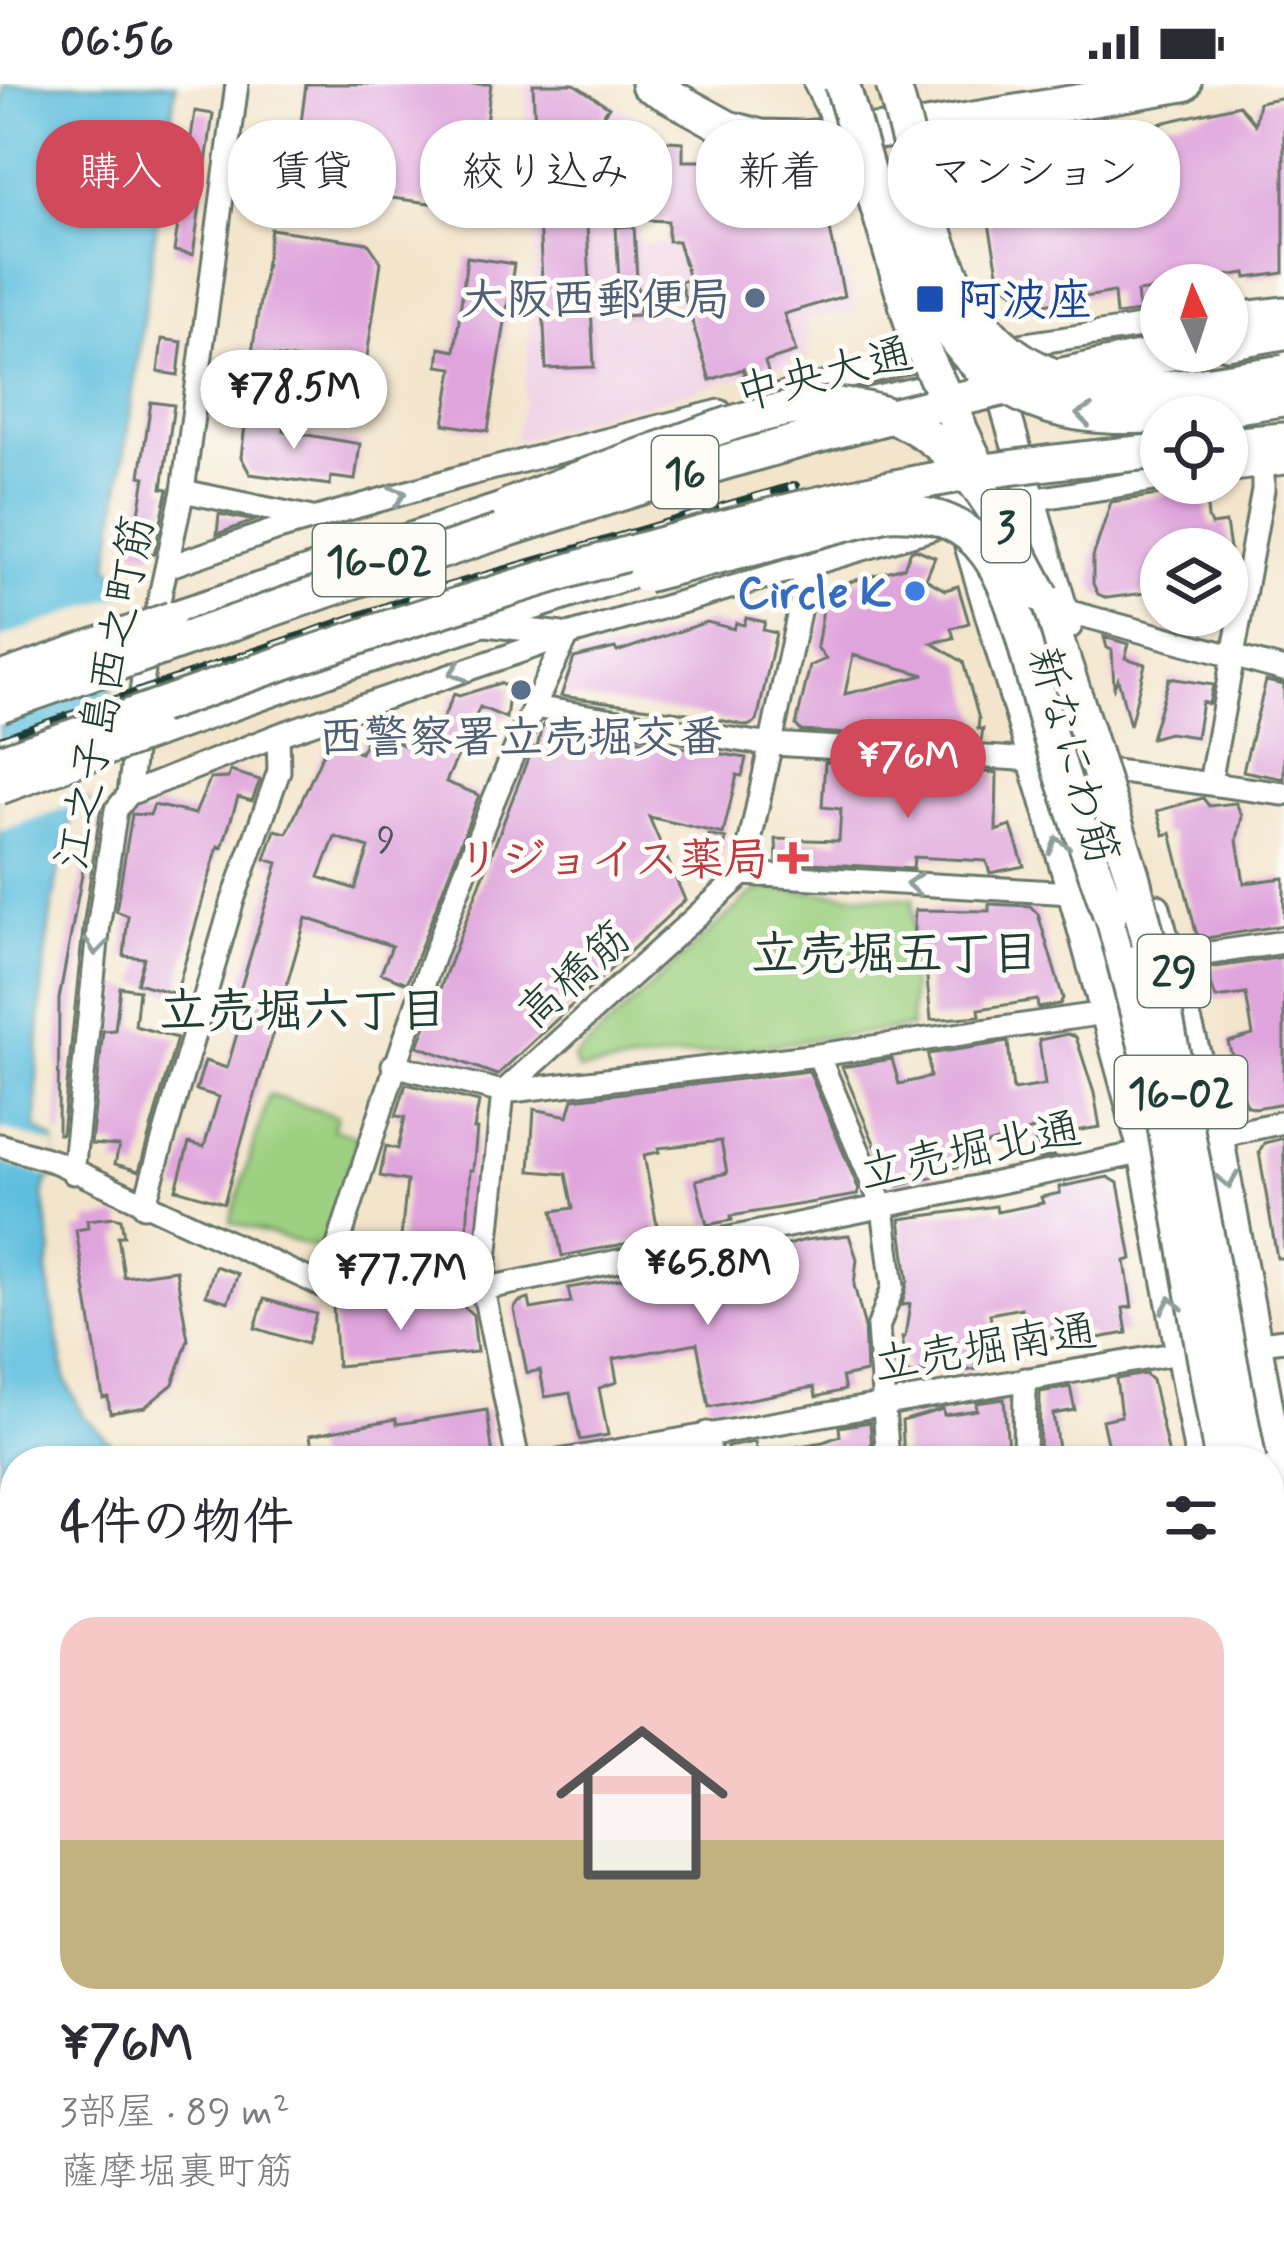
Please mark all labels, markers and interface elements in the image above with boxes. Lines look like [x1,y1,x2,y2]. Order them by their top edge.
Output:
text: 06:56 [60,13,174,72]
chip: 購入 [36,120,204,228]
chip: 賃貸 [228,120,396,228]
chip: 絞り込み [420,120,672,228]
chip: 新着 [696,120,864,228]
chip: マンション [888,120,1180,228]
north arrow [1140,264,1248,372]
map controls [1140,264,1248,636]
place label: 大阪西郵便局 [461,272,731,331]
place label: 阿波座 [957,273,1092,332]
marker: 阿波座 [914,283,946,315]
marker: 大阪西郵便局 [742,285,768,311]
street label: 中央大通 [730,325,919,426]
pin: ¥78.5M [196,350,392,452]
text: ¥78.5M [227,363,361,414]
button: locate [1140,396,1248,504]
one-way arrow [1075,403,1094,429]
road number: 16 [652,436,718,508]
one-way arrow [387,484,408,509]
road number: 3 [982,490,1030,562]
street label: 江之子島西之町筋 [43,510,170,875]
road number: 16-02 [313,524,445,596]
button: layers [1140,528,1248,636]
place label: Circle K [737,565,892,624]
marker: Circle K [902,578,928,604]
street label: 新なにわ筋 [1012,640,1131,872]
one-way arrow [447,658,468,683]
marker: 西警察署立売堀交番 [508,677,534,703]
place label: 西警察署立売堀交番 [318,710,724,769]
pin: ¥76M [837,719,979,821]
text: ¥76M [857,732,959,783]
house number: 9 [376,816,396,867]
place label: リジョイス薬局 [456,832,769,891]
one-way arrow [1047,835,1072,856]
marker: リジョイス薬局 [780,845,806,871]
one-way arrow [904,871,922,897]
street label: 高橋筋 [505,910,645,1044]
district label: 立売堀五丁目 [751,924,1039,987]
road number: 29 [1138,935,1210,1007]
one-way arrow [84,938,109,957]
district label: 立売堀六丁目 [159,981,447,1044]
road number: 16-02 [1115,1056,1247,1128]
street label: 立売堀北通 [855,1100,1087,1205]
one-way arrow [1214,1170,1240,1190]
pin: ¥65.8M [610,1226,806,1328]
pin: ¥77.7M [303,1231,499,1333]
text: ¥65.8M [644,1239,772,1290]
text: ¥77.7M [335,1244,467,1295]
one-way arrow [1159,1295,1184,1315]
street label: 立売堀南通 [870,1303,1101,1396]
icon: filters [1158,1485,1224,1551]
text: 4件の物件 [60,1491,294,1557]
icon: home [534,1695,750,1911]
text: ¥76M [60,2013,193,2079]
text: 3部屋 · 89 m² [60,2088,290,2139]
text: 薩摩堀裏町筋 [60,2148,294,2199]

